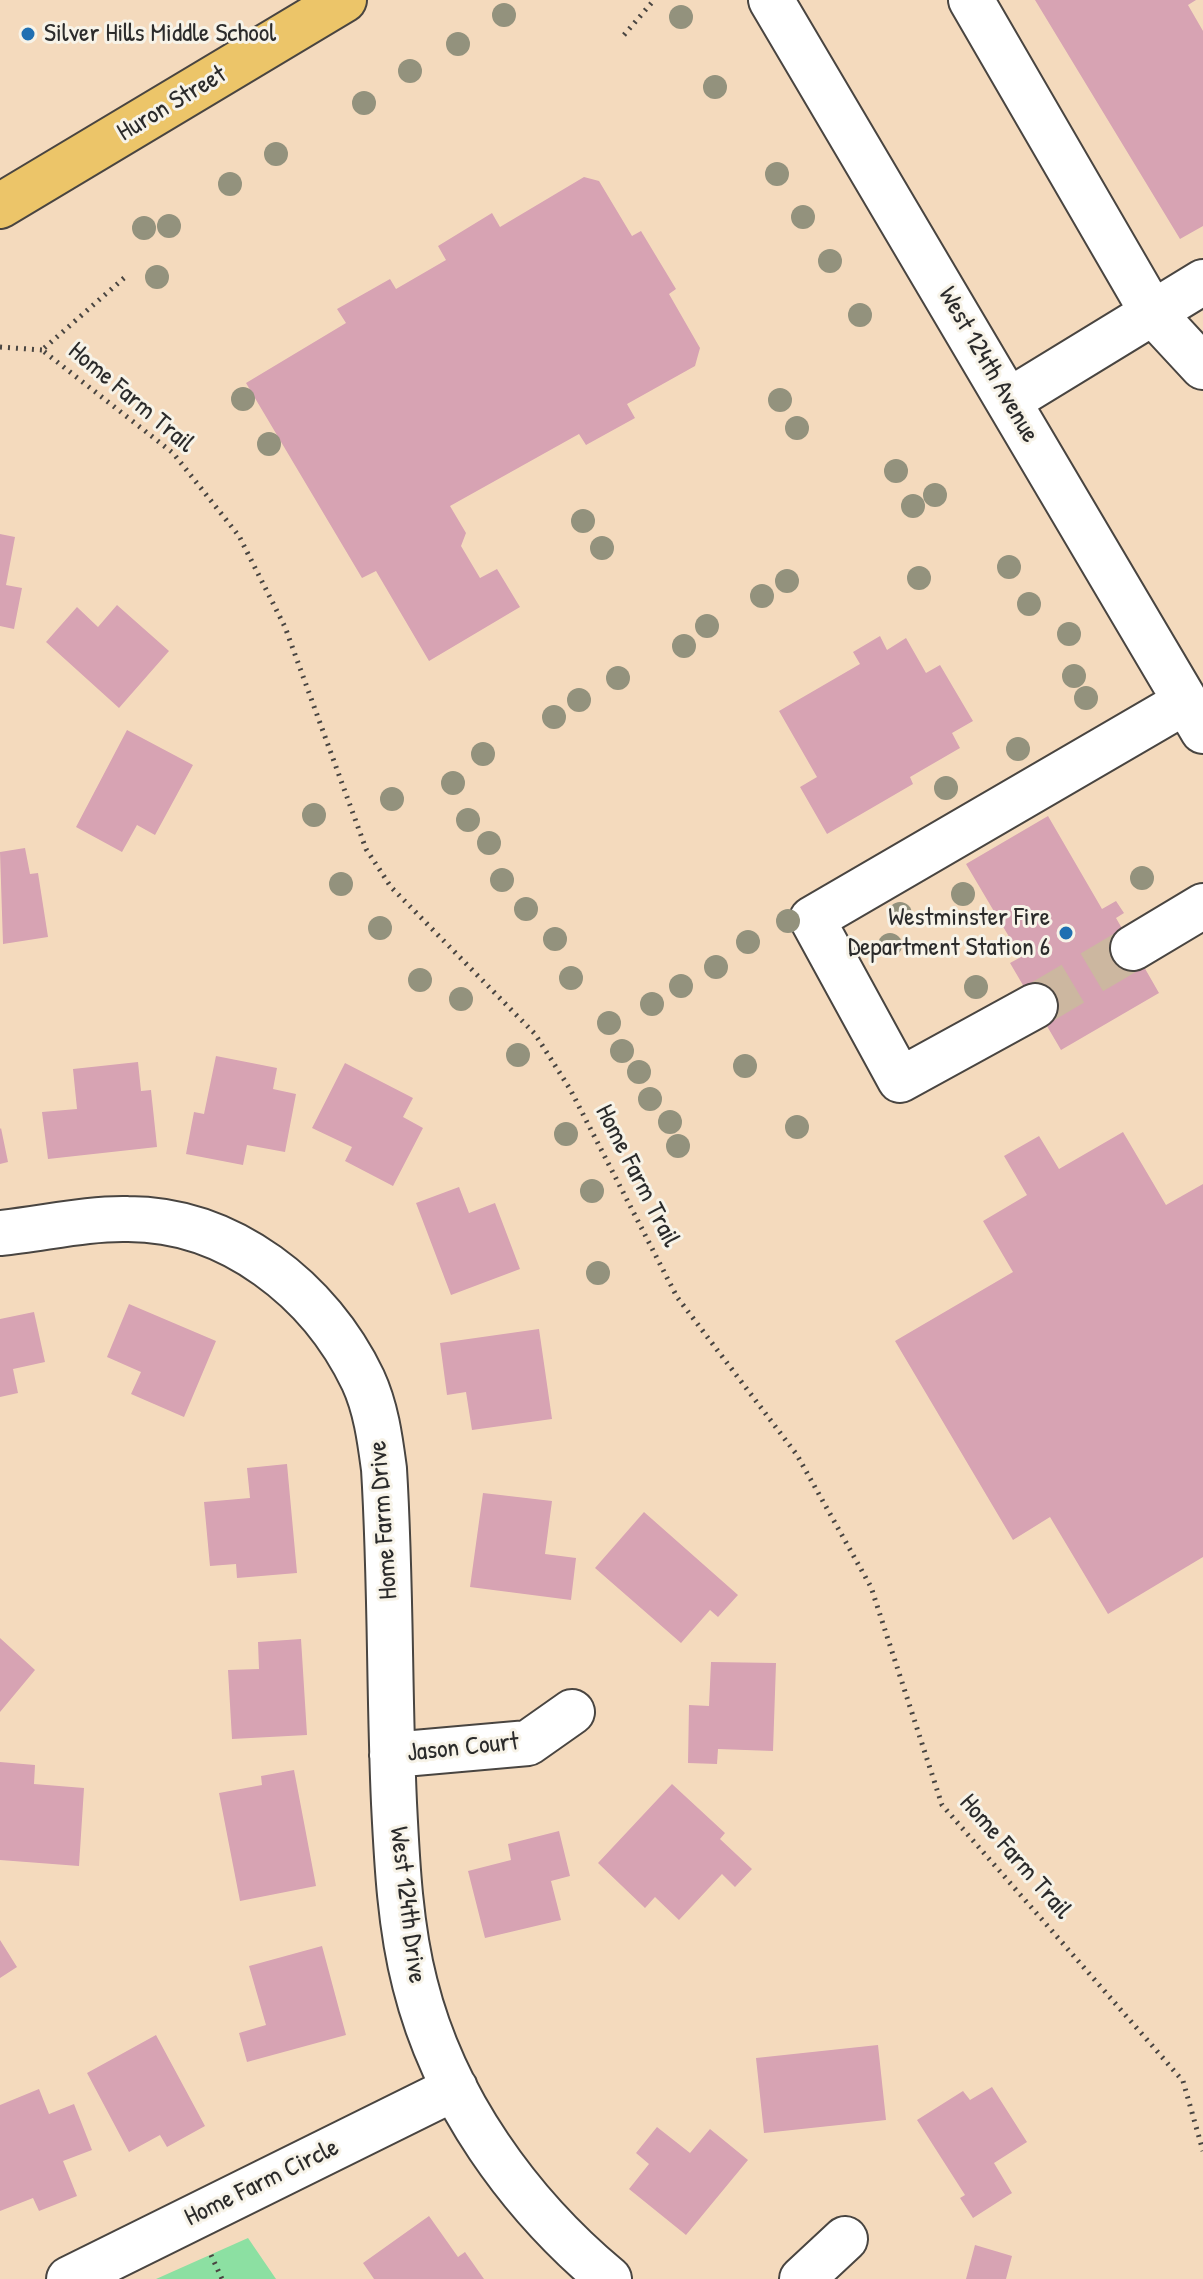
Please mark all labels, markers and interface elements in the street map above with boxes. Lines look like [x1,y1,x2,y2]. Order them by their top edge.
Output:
place label: Silver Hills Middle School [44,18,276,50]
marker: Silver Hills Middle School [19,25,37,43]
street label: Huron Street [112,59,232,149]
street label: West 124th Avenue [931,282,1045,448]
street label: Home Farm Trail [61,336,201,460]
place label: Westminster Fire Department Station 6 [848,902,1050,964]
marker: Westminster Fire Department Station 6 [1057,924,1075,942]
street label: Home Farm Trail [588,1100,686,1252]
street label: Home Farm Drive [363,1440,405,1600]
street label: Jason Court [406,1727,520,1769]
street label: Home Farm Trail [952,1788,1078,1926]
street label: West 124th Drive [382,1825,432,1985]
street label: Home Farm Circle [180,2132,344,2234]

